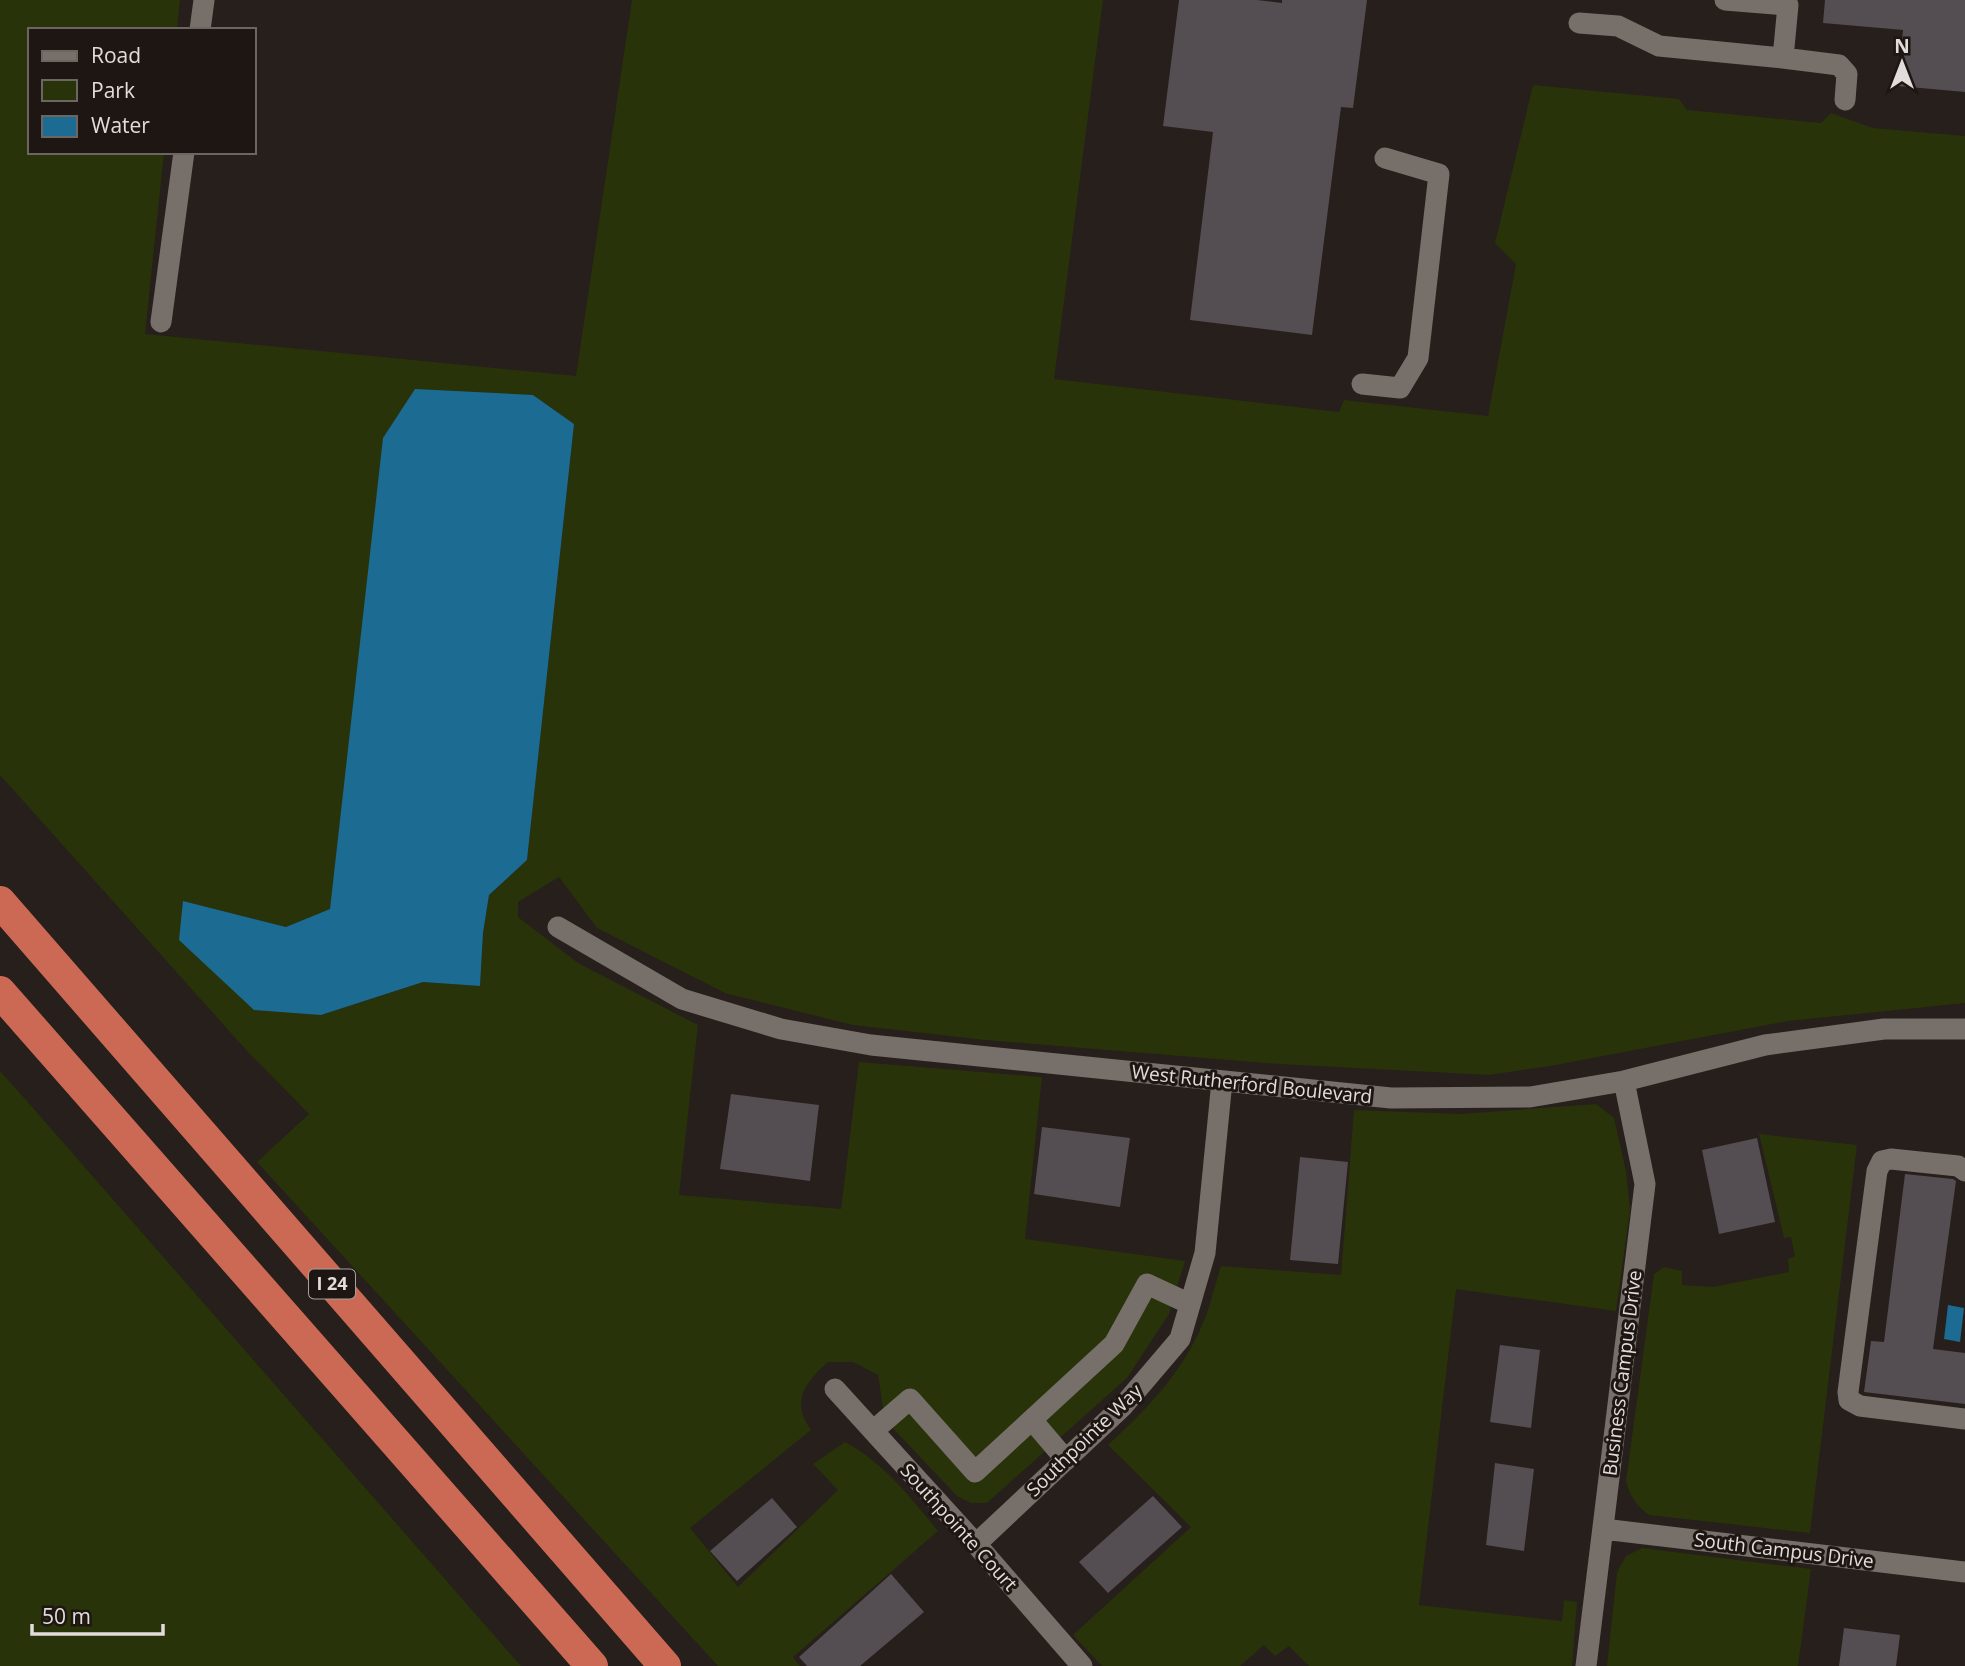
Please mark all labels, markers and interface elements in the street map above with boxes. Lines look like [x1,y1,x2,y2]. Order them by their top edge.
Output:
legend [28,28,256,154]
north arrow [1867,28,1937,98]
text: N [1894,33,1910,59]
text: Road [91,41,141,69]
text: Park [91,76,135,104]
text: Water [91,111,150,139]
street label: West Rutherford Boulevard [1130,1058,1374,1110]
road number: I 24 [309,1269,355,1298]
street label: Business Campus Drive [1596,1269,1648,1477]
street label: Southpointe Way [1021,1378,1148,1502]
street label: Southpointe Court [895,1458,1023,1597]
street label: South Campus Drive [1693,1526,1875,1574]
scale bar [32,1592,163,1636]
text: 50 m [42,1602,91,1630]

